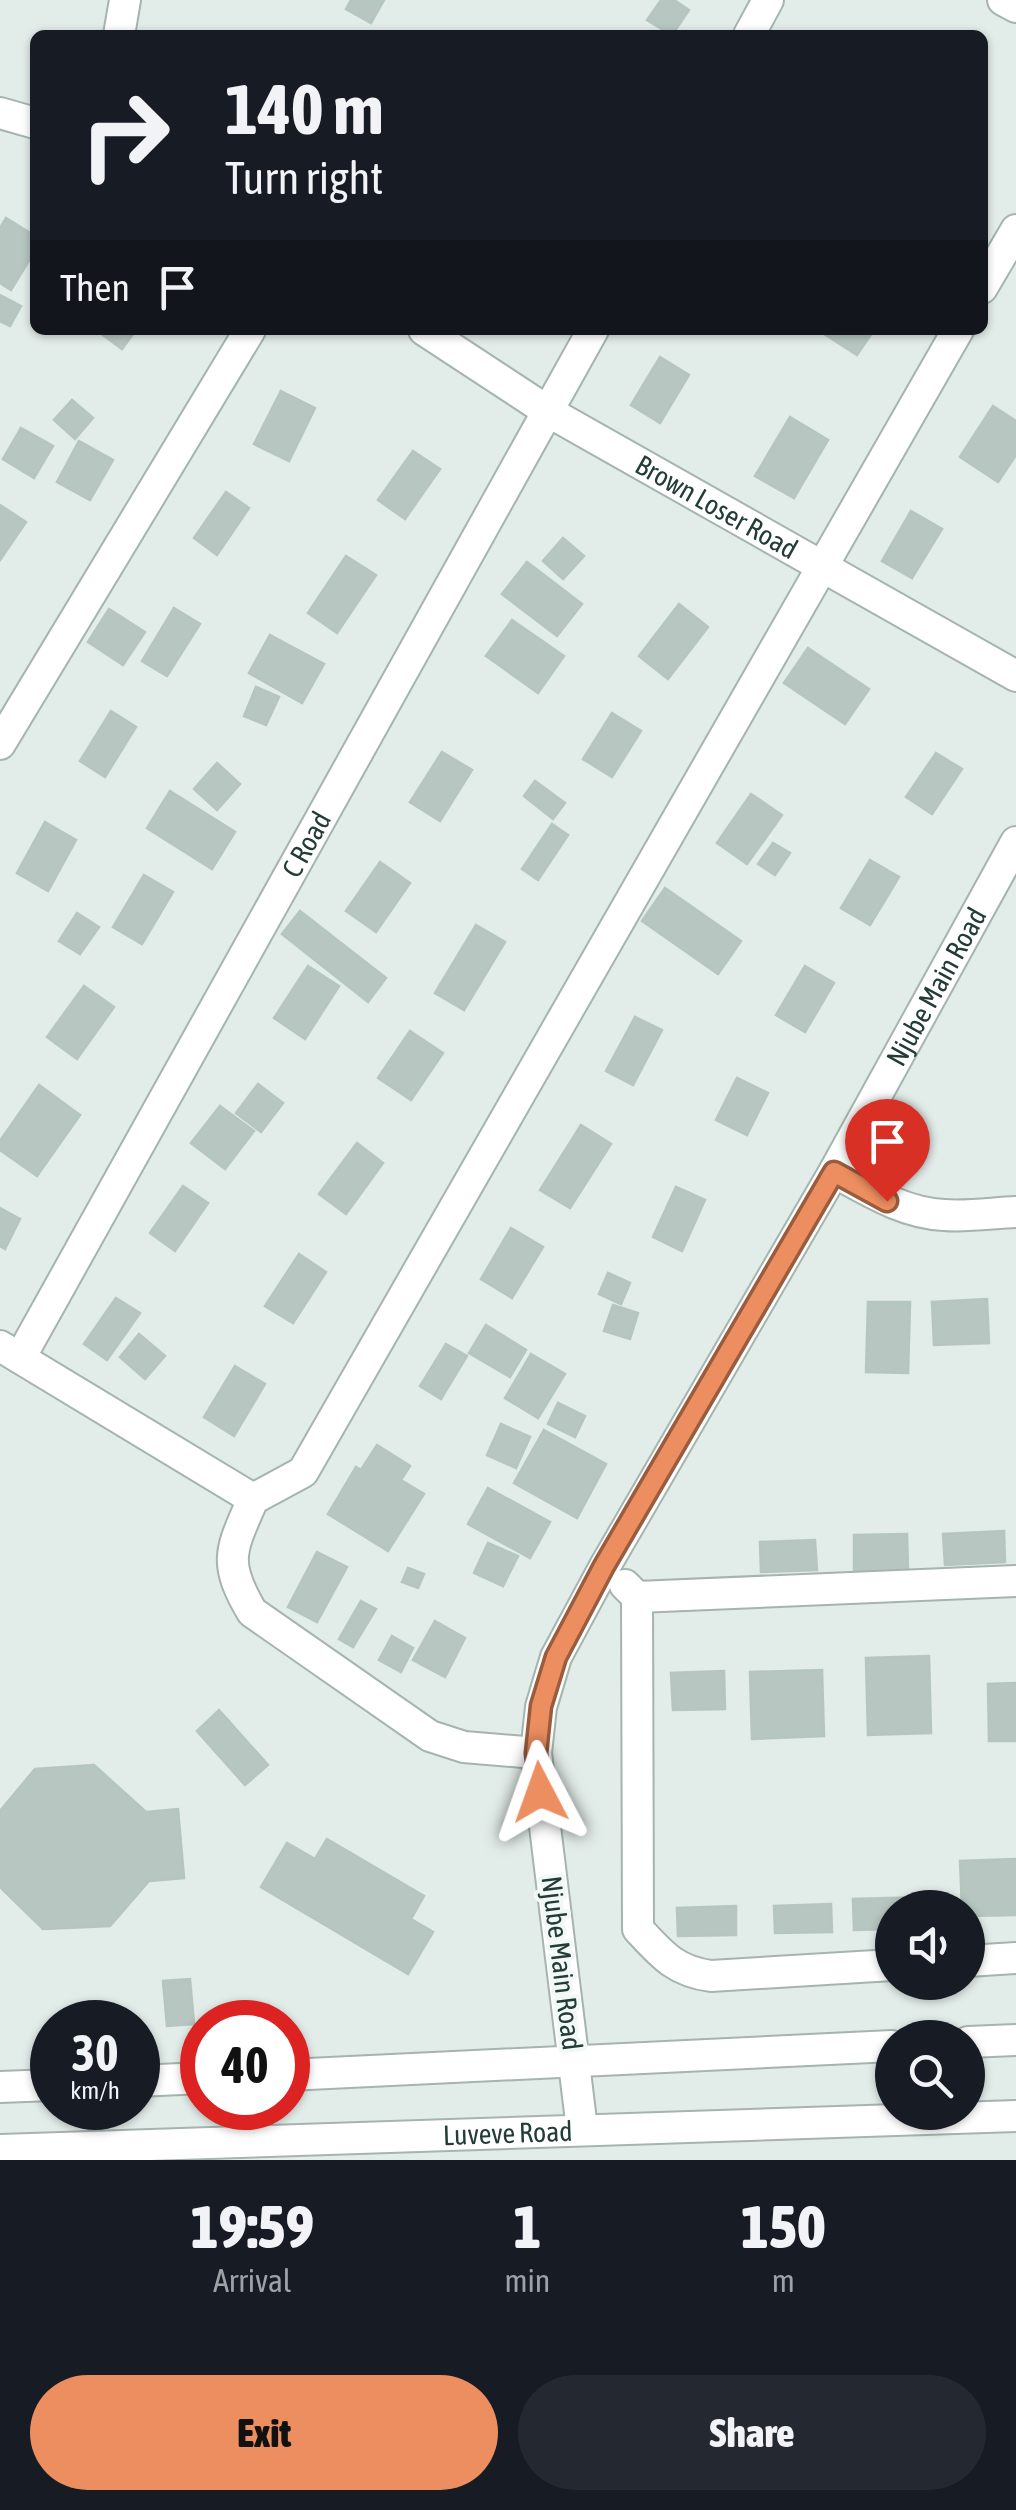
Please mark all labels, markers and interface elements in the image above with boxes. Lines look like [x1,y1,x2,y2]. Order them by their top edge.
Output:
text: 140 m [225,69,384,149]
icon: right [60,70,190,200]
text: Turn right [225,152,383,204]
icon: arrive [150,260,205,315]
text: Then [60,266,130,309]
street label: Brown Loser Road [630,448,803,565]
street label: C Road [275,806,337,883]
street label: Njube Main Road [880,902,993,1071]
pin [845,1099,930,1202]
icon: arrive [860,1114,915,1169]
position arrow [488,1740,592,1844]
street label: Njube Main Road [535,1874,589,2052]
map controls [875,1890,985,2130]
button: sound [875,1890,985,2000]
speed limit sign: 40 [180,2000,310,2130]
button: search [875,2020,985,2130]
text: 30 [71,2024,118,2082]
text: km/h [70,2076,120,2104]
street label: Luveve Road [443,2115,573,2151]
text: 19:59 [190,2192,314,2261]
text: 1 [513,2192,542,2261]
text: 150 [741,2192,825,2261]
text: Arrival [213,2262,291,2299]
text: min [504,2262,550,2299]
text: m [772,2262,795,2299]
button: Exit [30,2375,498,2490]
button: Share [518,2375,986,2490]

